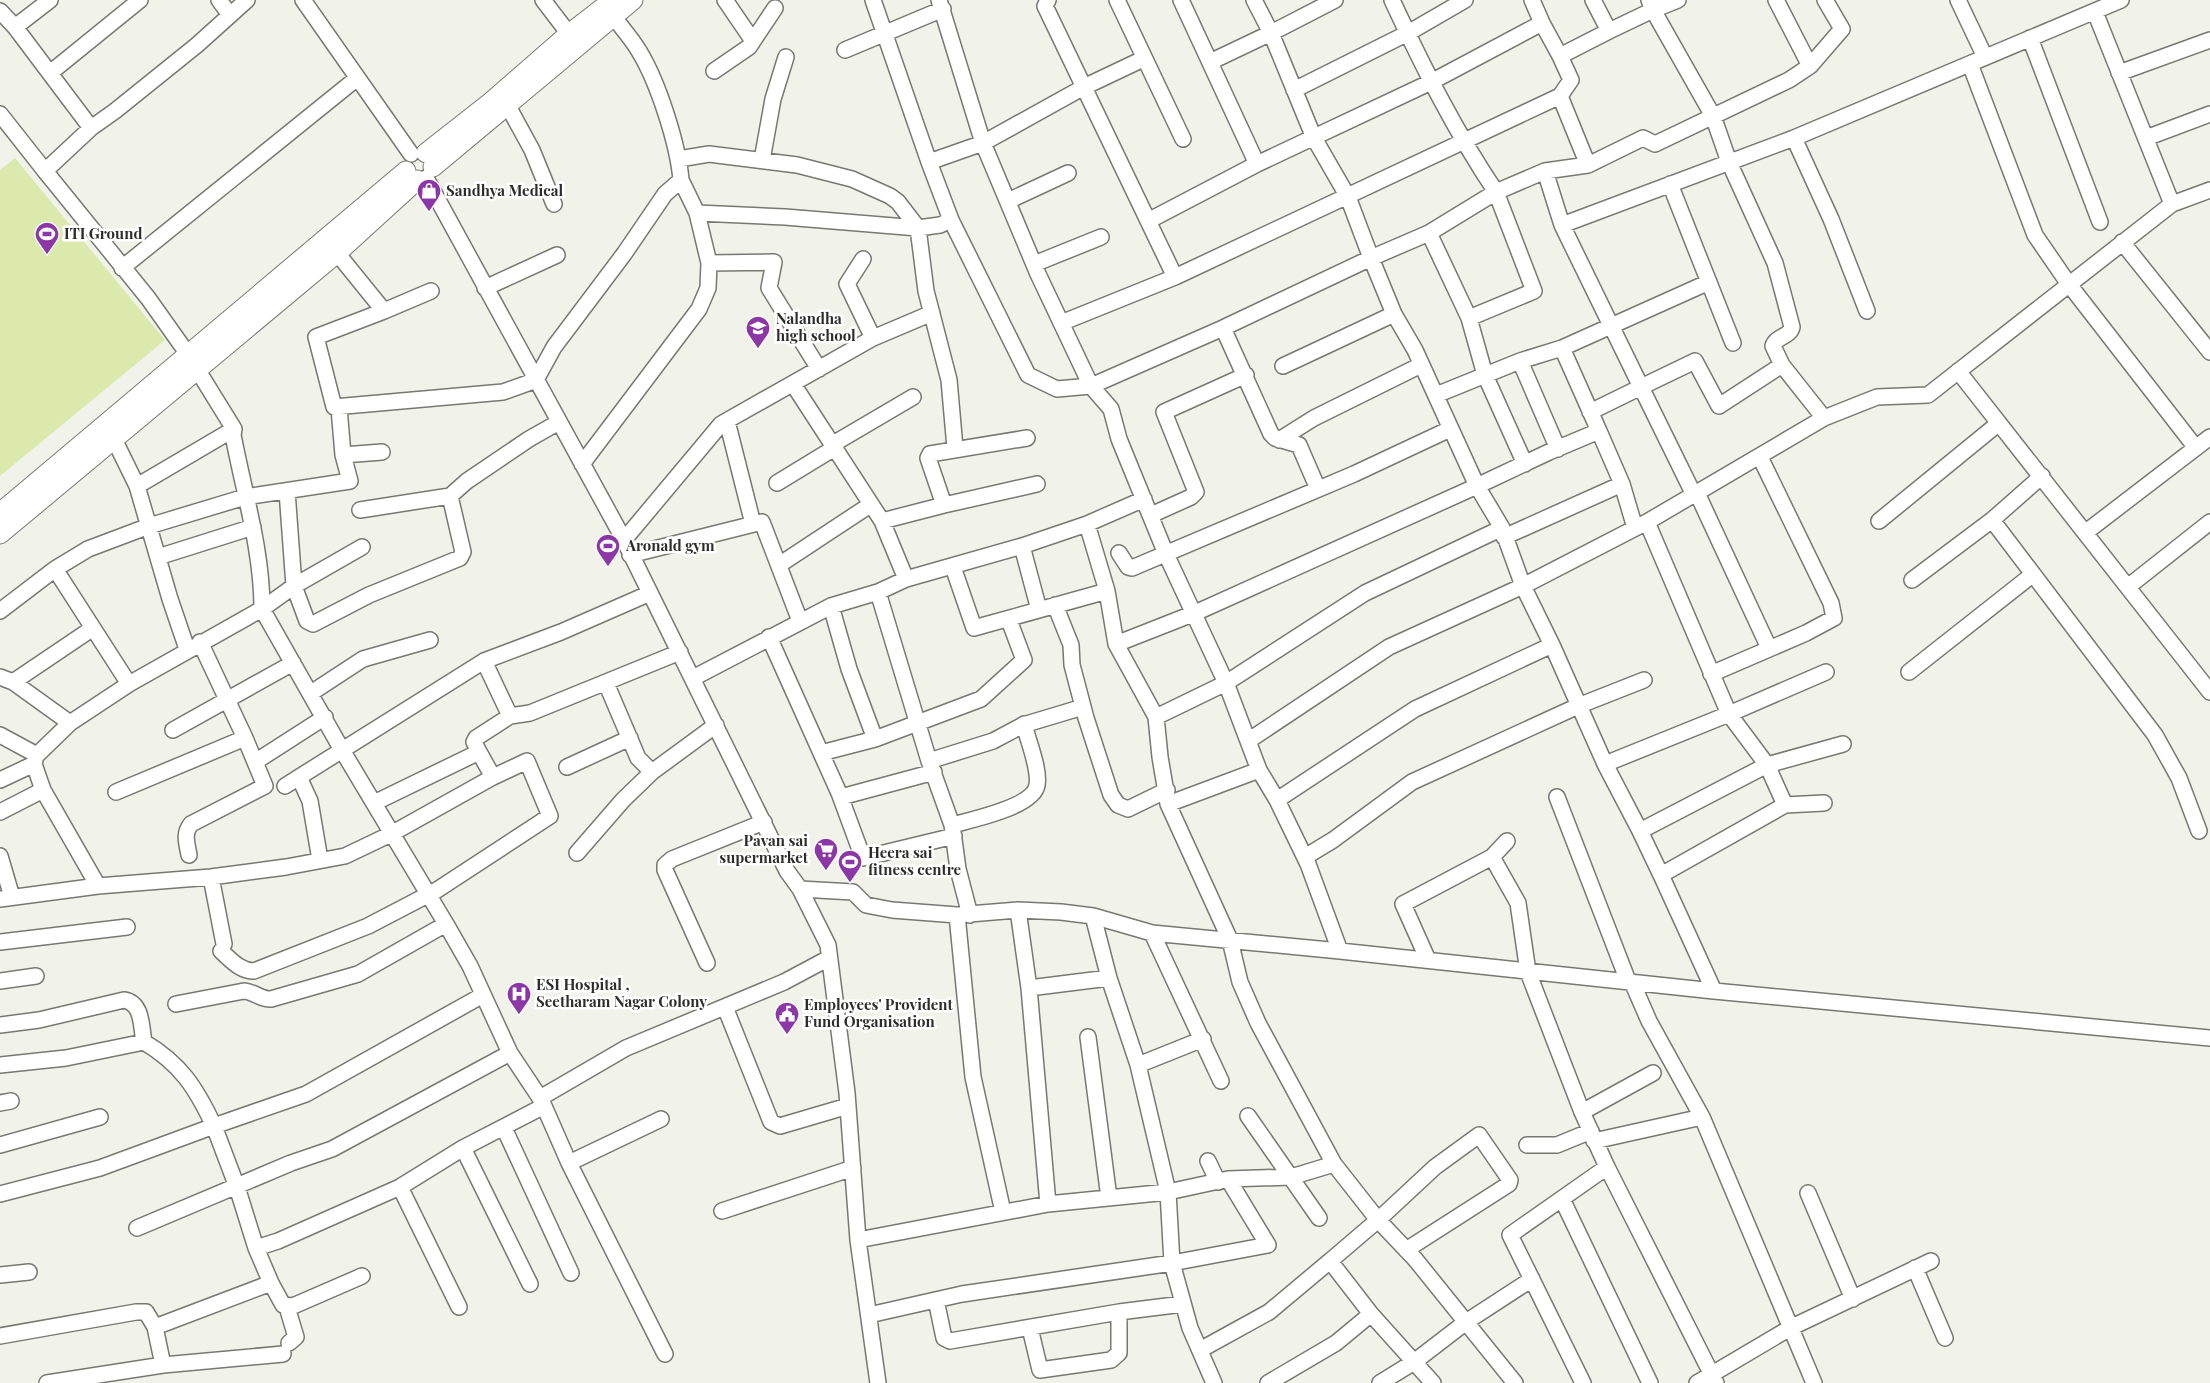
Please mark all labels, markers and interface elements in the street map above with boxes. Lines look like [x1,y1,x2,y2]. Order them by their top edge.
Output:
shop icon: Sandhya Medical [416,178,442,212]
place label: Sandhya Medical [446,180,564,200]
sports icon: ITI Ground [34,221,60,255]
place label: ITI Ground [64,223,142,243]
place label: Nalandha high school [776,308,856,345]
school or university icon: Nalandha high school [745,315,771,349]
sports icon: Aronald gym [595,533,621,567]
place label: Aronald gym [625,535,715,555]
place label: Pavan sai supermarket [719,830,809,867]
supermarket icon: Pavan sai supermarket [813,837,839,871]
place label: Heera sai fitness centre [868,842,962,879]
sports icon: Heera sai fitness centre [837,849,863,883]
place label: ESI Hospital , Seetharam Nagar Colony [536,974,707,1011]
hospital icon: ESI Hospital , Seetharam Nagar Colony [506,981,532,1015]
place label: Employees' Provident Fund Organisation [804,994,954,1031]
public building icon: Employees' Provident Fund Organisation [774,1001,800,1035]

